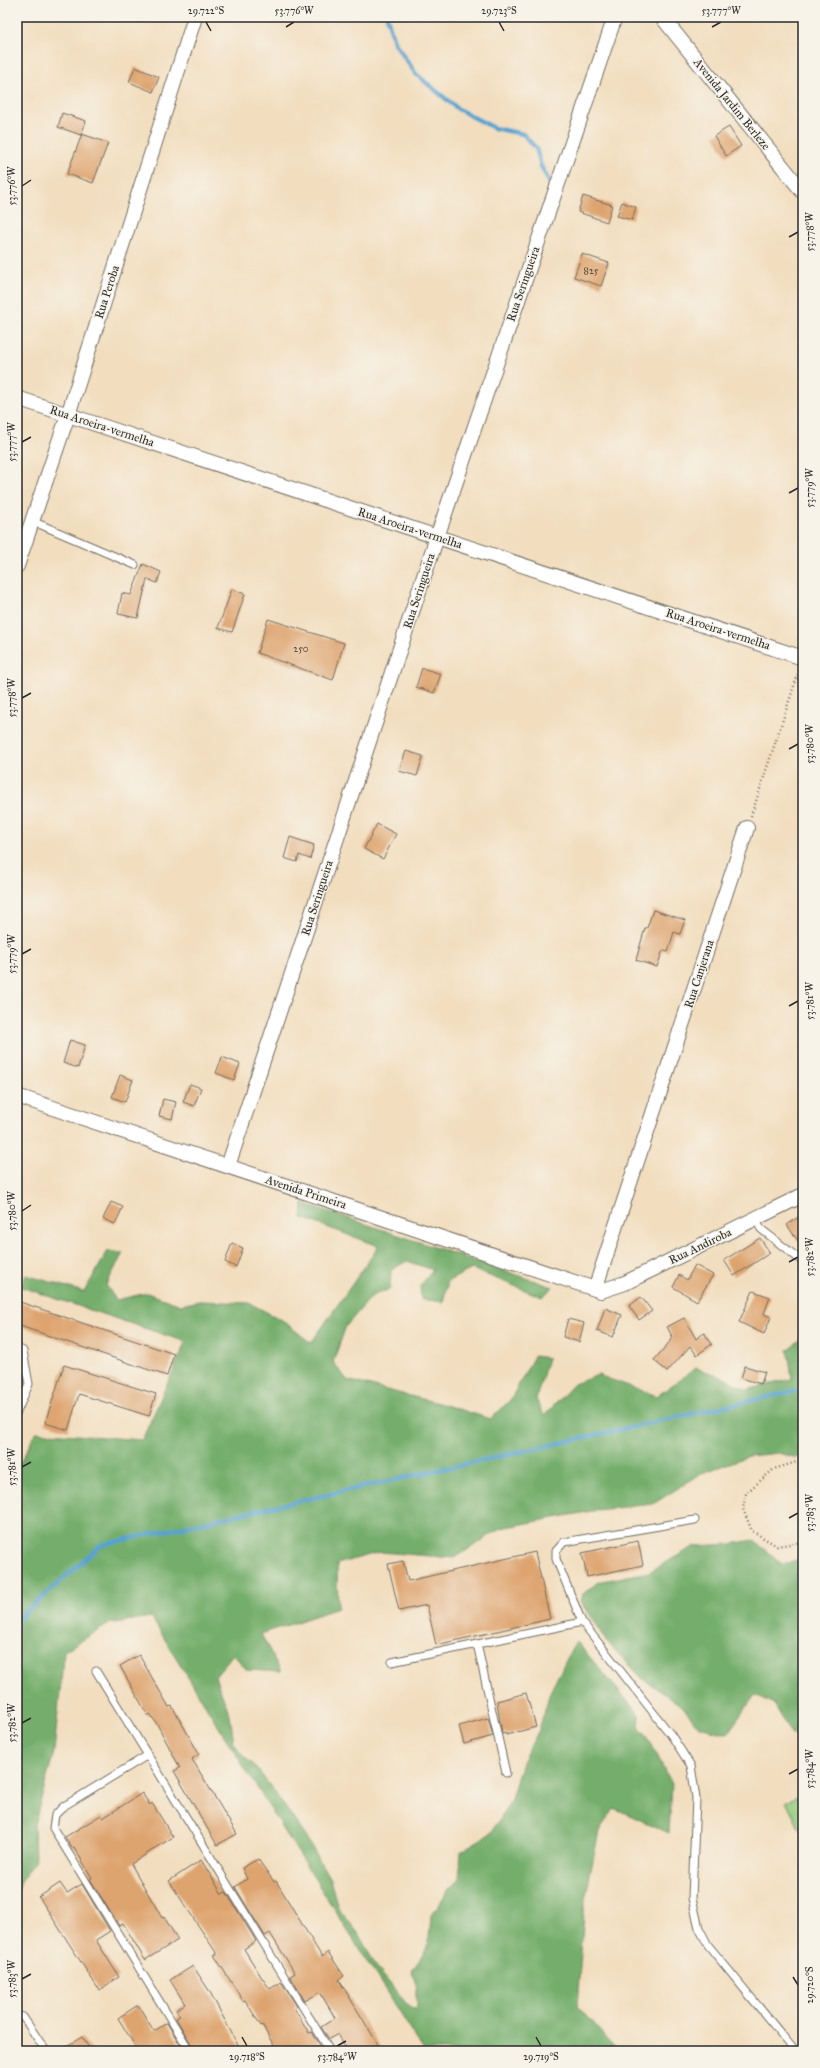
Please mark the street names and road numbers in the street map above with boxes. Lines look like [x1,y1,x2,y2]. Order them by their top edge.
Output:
street label: Avenida Jardim Berleze [689,55,773,153]
street label: Rua Seringueira [504,244,544,324]
street label: Rua Peroba [92,263,123,321]
street label: Rua Aroeira-vermelha [48,403,157,450]
street label: Rua Aroeira-vermelha [356,505,465,552]
street label: Rua Seringueira [400,551,439,631]
street label: Rua Aroeira-vermelha [664,606,773,653]
street label: Rua Seringueira [298,858,337,938]
street label: Rua Canjerana [681,937,717,1010]
street label: Avenida Primeira [263,1172,349,1212]
street label: Rua Andiroba [666,1224,734,1267]

